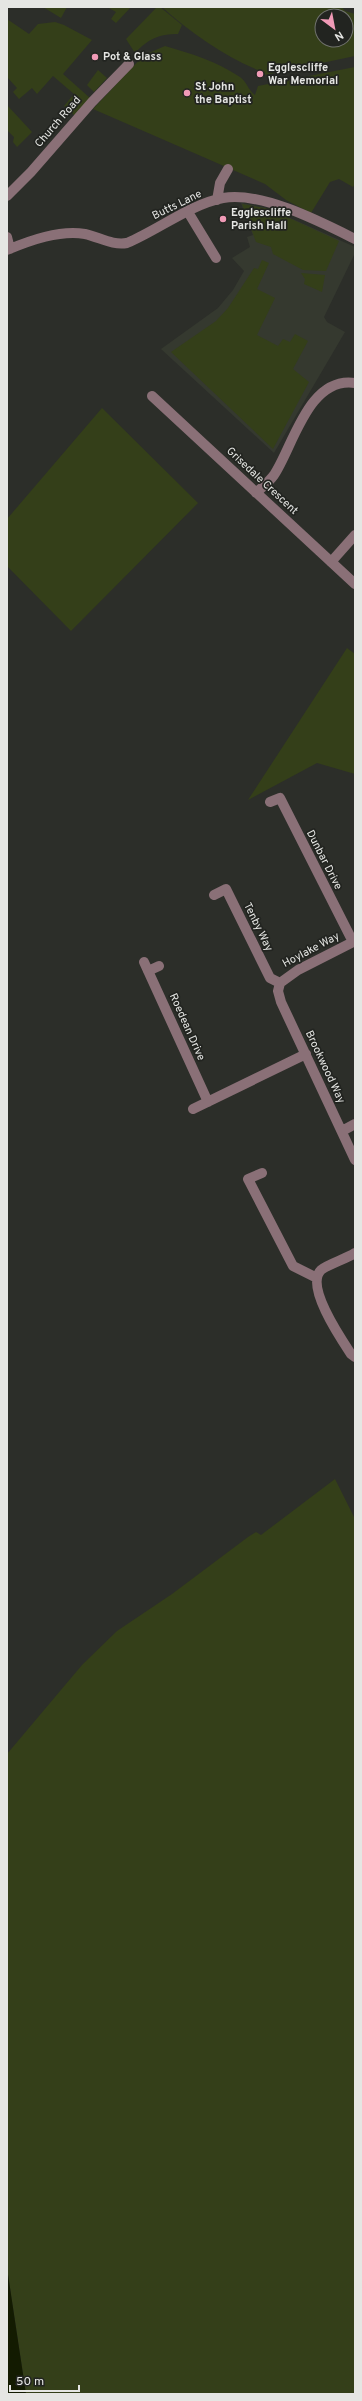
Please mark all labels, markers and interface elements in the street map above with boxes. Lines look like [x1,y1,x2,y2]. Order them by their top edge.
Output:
north arrow [314,8,354,48]
text: N [332,28,346,44]
place label: Pot & Glass [103,50,161,64]
marker: Pot & Glass [90,52,100,62]
place label: Egglescliffe War Memorial [268,61,338,88]
marker: Egglescliffe War Memorial [255,69,265,79]
place label: St John the Baptist [195,80,251,107]
marker: St John the Baptist [182,88,192,98]
street label: Church Road [32,94,84,150]
street label: Butts Lane [150,187,204,223]
place label: Egglescliffe Parish Hall [231,206,291,233]
marker: Egglescliffe Parish Hall [218,214,228,224]
street label: Grisedale Crescent [223,444,301,518]
street label: Dunbar Drive [303,828,345,892]
street label: Tenby Way [240,900,276,954]
street label: Hoylake Way [280,929,342,971]
street label: Roedean Drive [166,991,208,1063]
street label: Brookwood Way [302,1028,348,1106]
scale bar [10,2367,79,2393]
text: 50 m [16,2374,44,2390]

